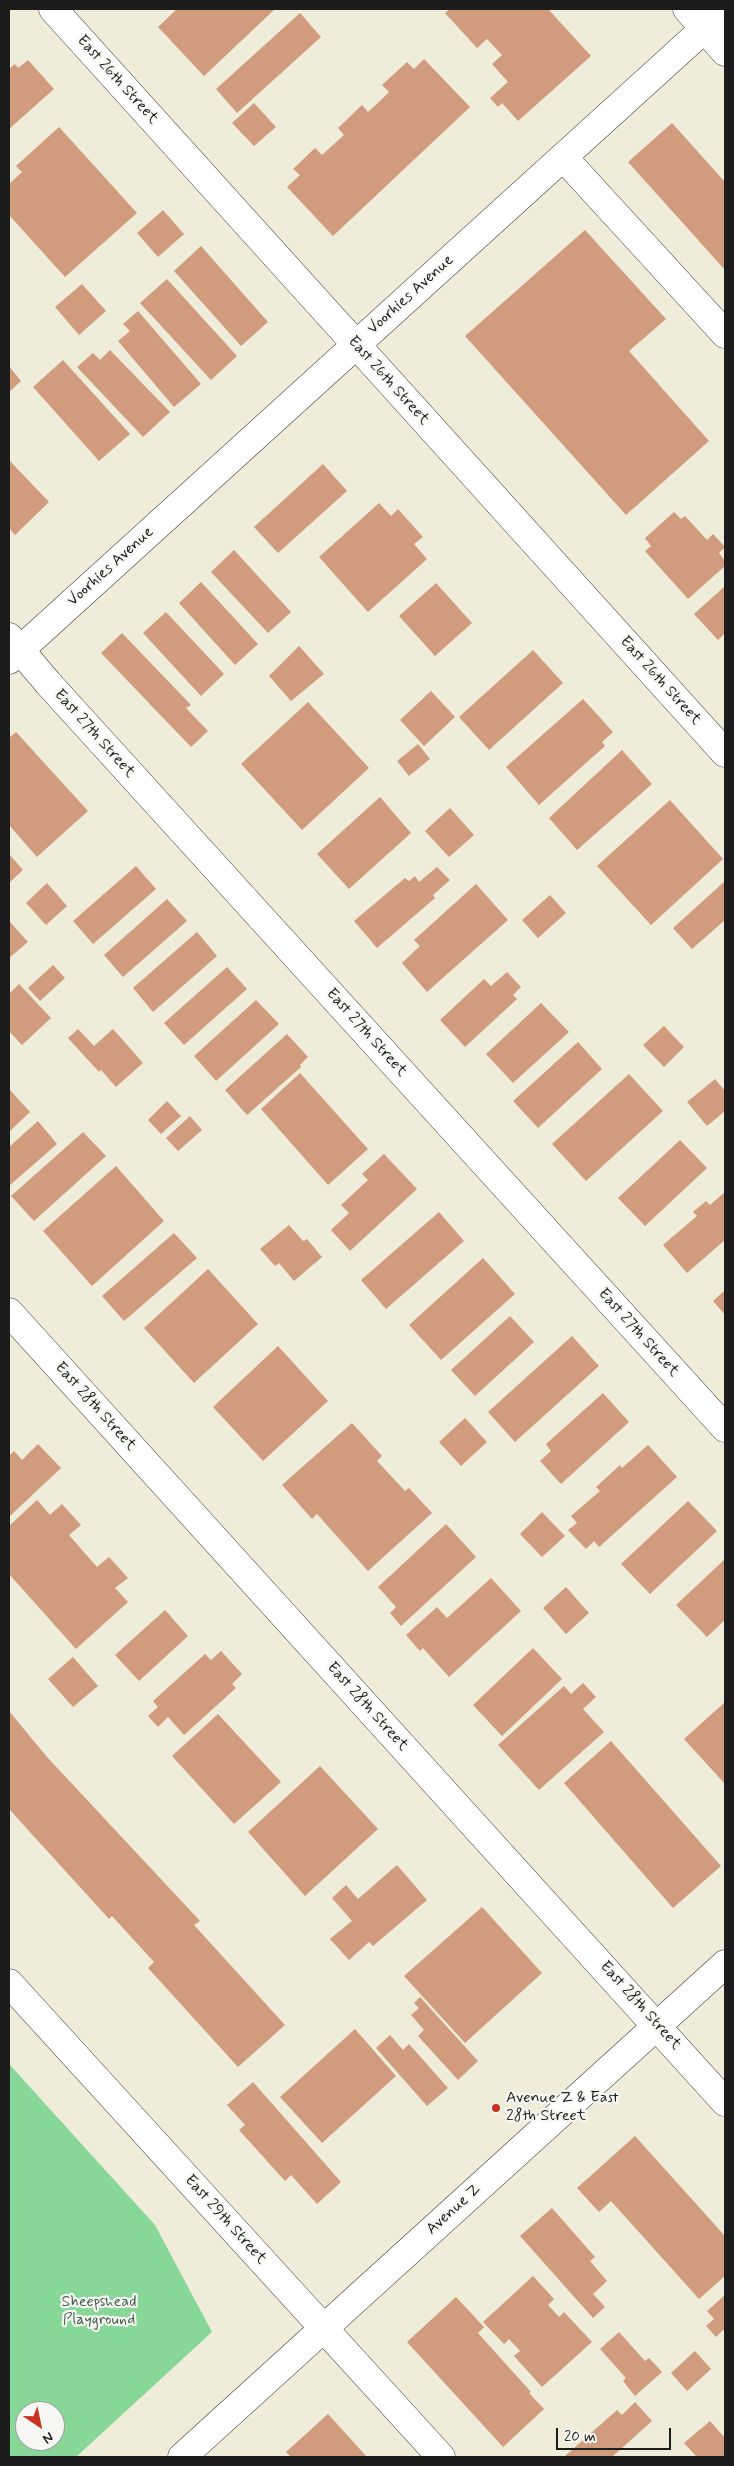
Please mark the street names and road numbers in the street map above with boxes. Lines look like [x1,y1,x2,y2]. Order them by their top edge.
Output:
street label: East 26th Street [72,32,162,128]
street label: Voorhies Avenue [364,251,458,339]
street label: East 26th Street [343,333,433,429]
street label: Voorhies Avenue [64,523,158,611]
street label: East 26th Street [615,633,705,729]
street label: East 27th Street [49,686,139,782]
street label: East 27th Street [321,985,411,1081]
street label: East 27th Street [593,1285,683,1381]
street label: East 28th Street [50,1359,140,1455]
street label: East 28th Street [322,1659,412,1755]
street label: East 28th Street [595,1958,685,2054]
street label: East 29th Street [180,2171,270,2269]
street label: Avenue Z [423,2181,485,2239]

